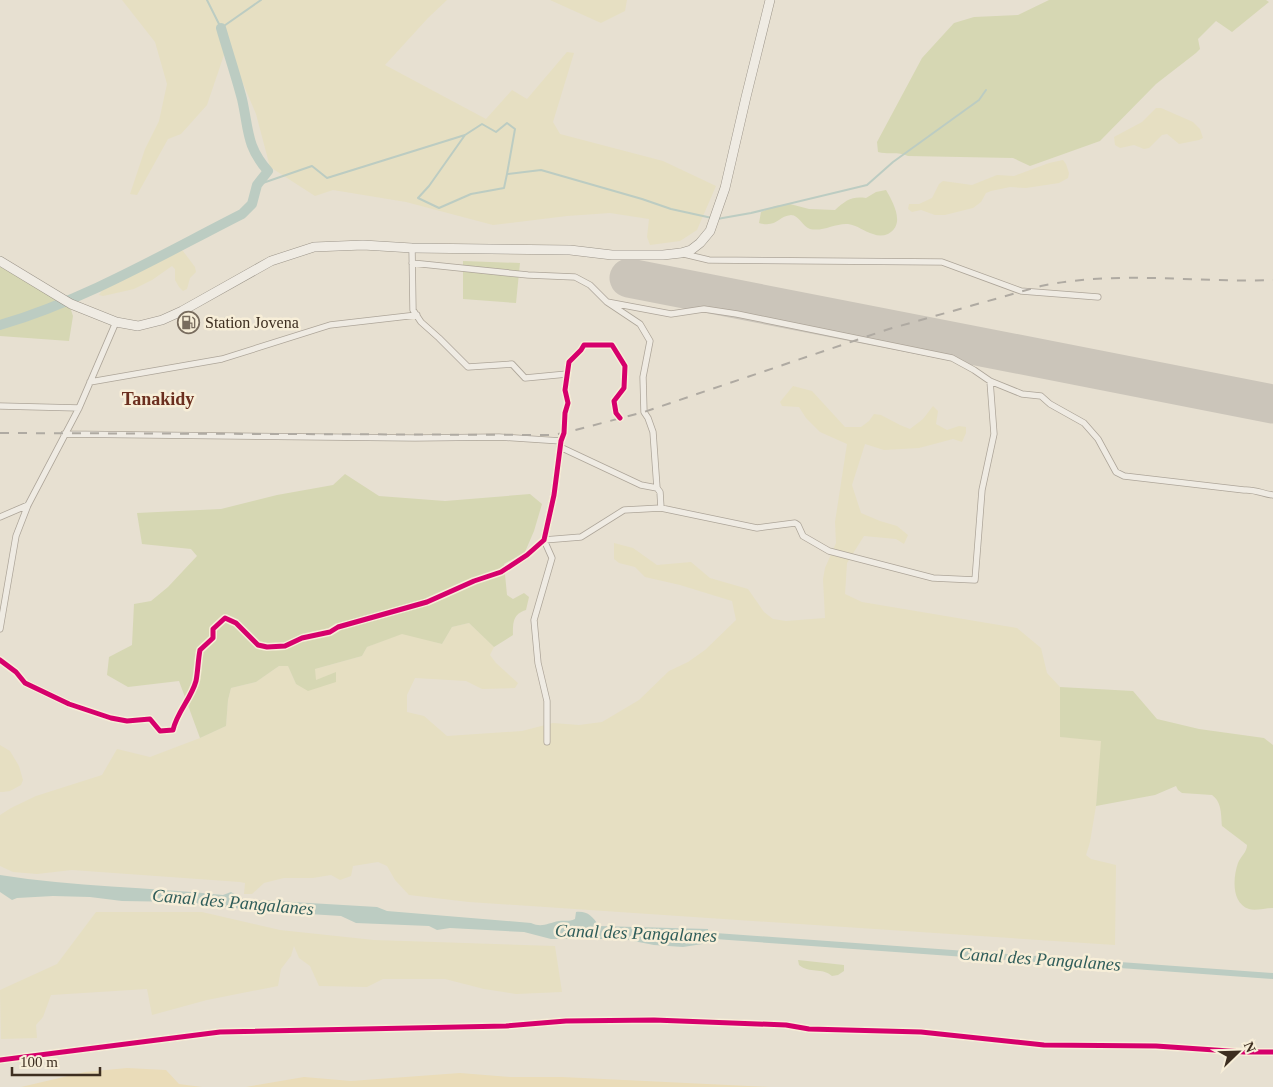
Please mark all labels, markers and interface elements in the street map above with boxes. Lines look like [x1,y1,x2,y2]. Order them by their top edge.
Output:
fuel station icon: Station Jovena [177,310,201,334]
place label: Station Jovena [205,314,299,331]
district label: Tanakidy [122,389,194,409]
water label: Canal des Pangalanes [151,885,315,919]
water label: Canal des Pangalanes [555,920,717,946]
water label: Canal des Pangalanes [958,943,1122,975]
north arrow [1213,1027,1263,1077]
text: N [1241,1040,1258,1055]
scale bar [12,1044,100,1076]
text: 100 m [20,1054,58,1070]

